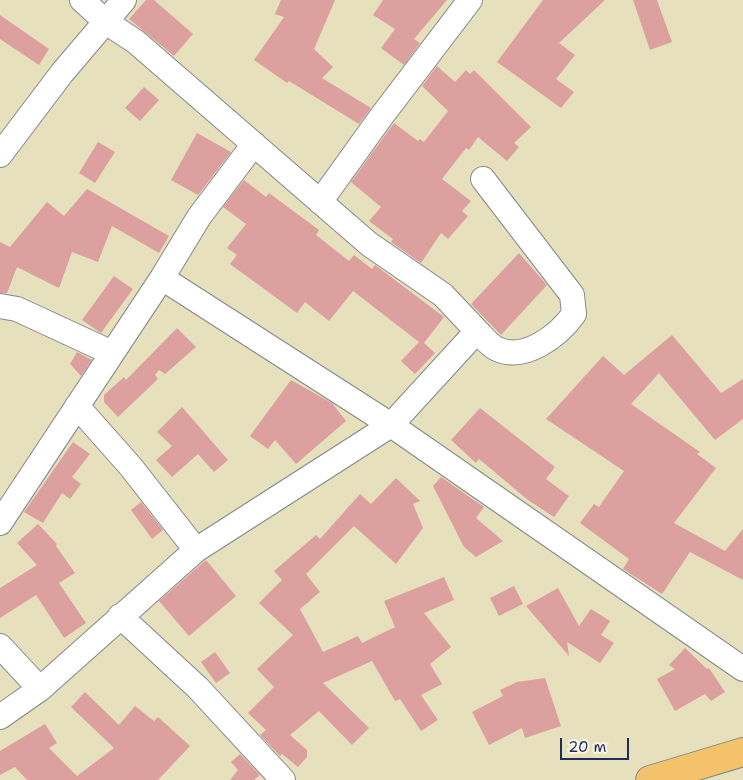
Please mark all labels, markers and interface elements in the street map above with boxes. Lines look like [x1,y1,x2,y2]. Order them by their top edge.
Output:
scale bar [563,728,632,760]
text: 20 m [568,737,607,757]

